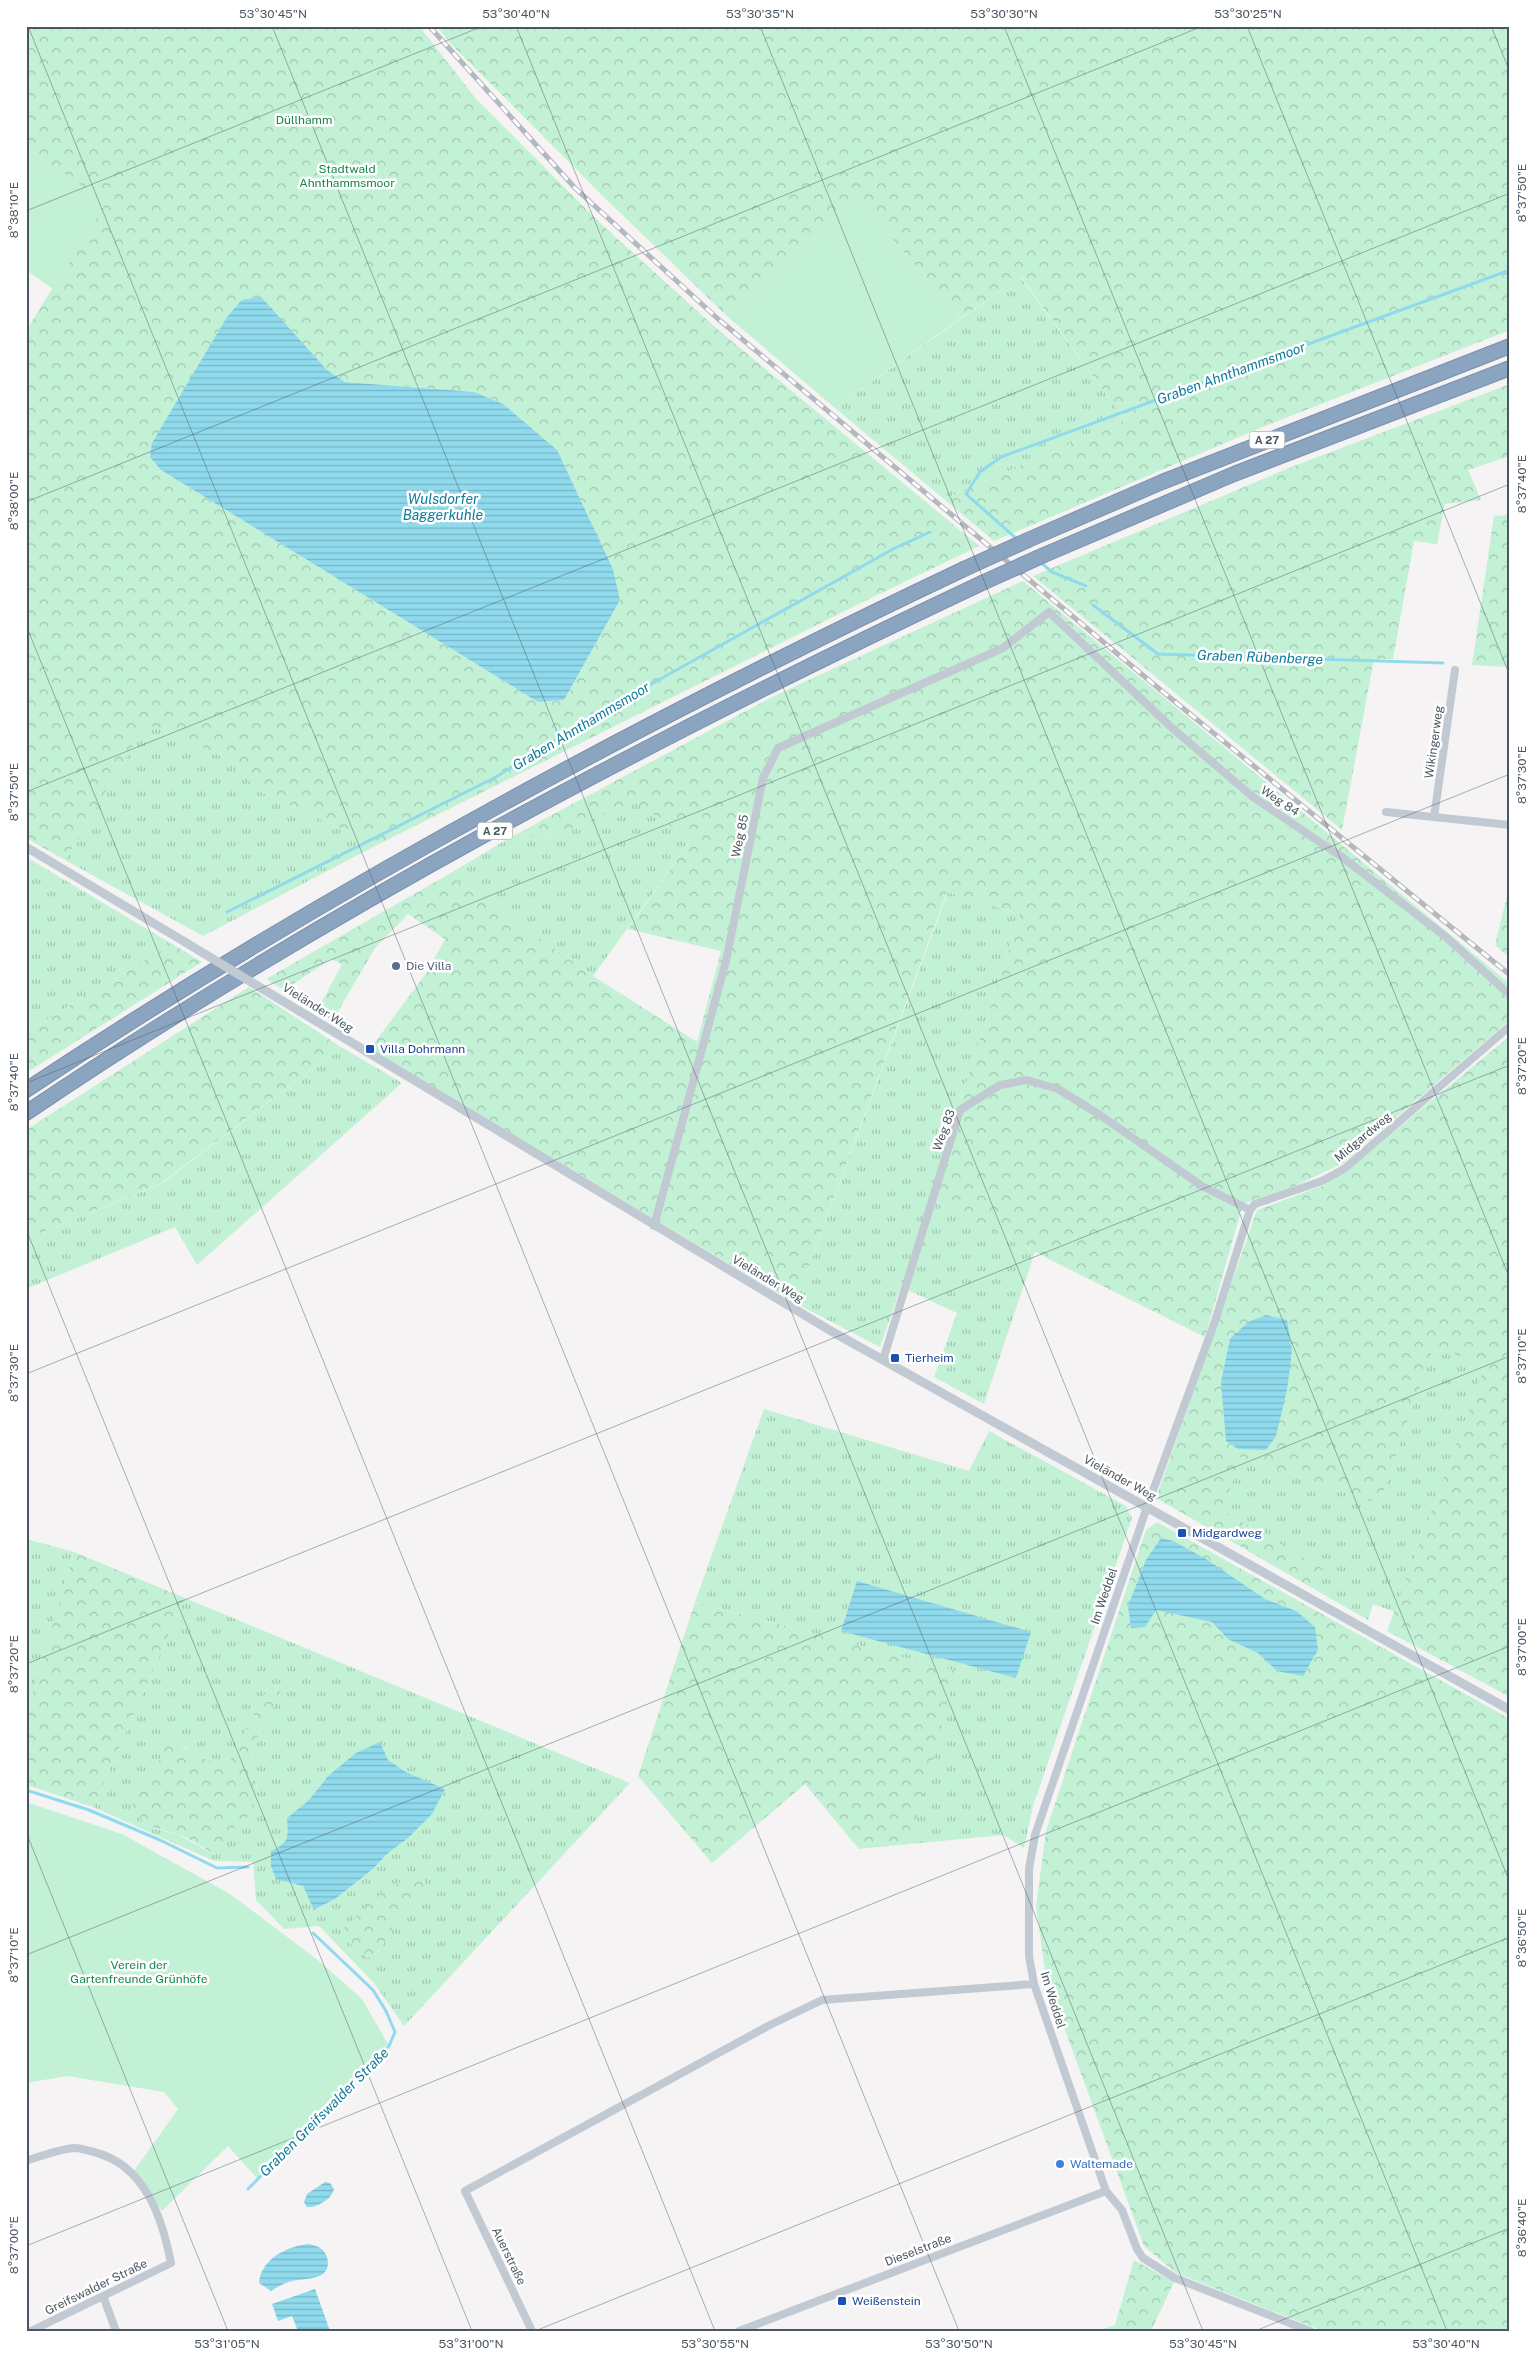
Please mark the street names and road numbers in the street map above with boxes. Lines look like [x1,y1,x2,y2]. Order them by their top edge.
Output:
road number: A 27 [1250,432,1284,448]
street label: Wikingerweg [1422,705,1446,779]
street label: Weg 84 [1258,783,1302,819]
street label: Weg 85 [729,813,751,859]
road number: A 27 [478,822,512,839]
street label: Vieländer Weg [280,980,356,1036]
street label: Weg 83 [930,1107,958,1153]
street label: Midgardweg [1332,1109,1394,1165]
street label: Vieländer Weg [730,1252,806,1306]
street label: Vieländer Weg [1081,1452,1159,1504]
street label: Im Weddel [1088,1566,1120,1626]
street label: Im Weddel [1038,1970,1068,2031]
street label: Auerstraße [489,2225,529,2287]
street label: Dieselstraße [883,2231,953,2269]
street label: Greifswalder Straße [43,2256,150,2318]

